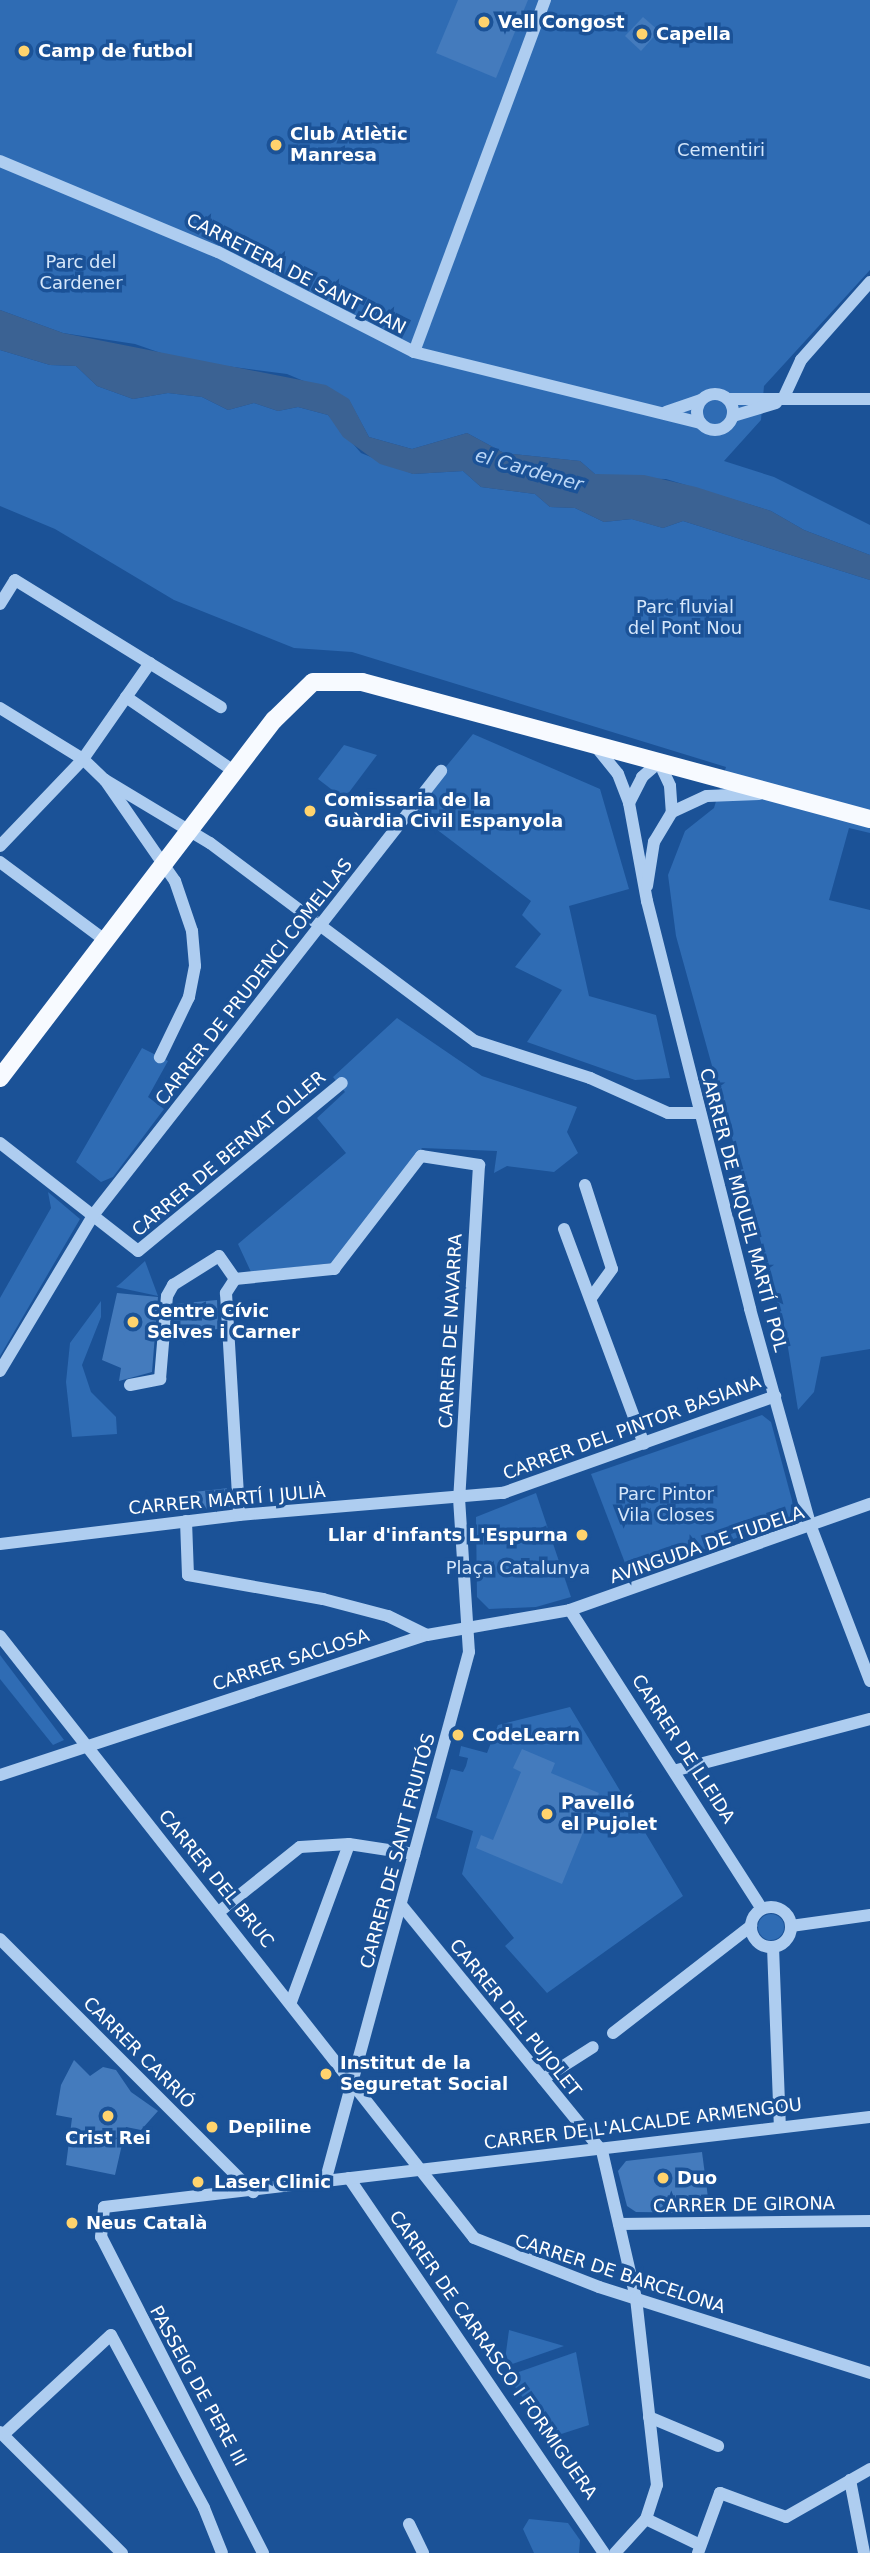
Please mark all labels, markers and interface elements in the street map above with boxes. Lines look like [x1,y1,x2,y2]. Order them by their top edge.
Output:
place label: Vell Congost [498,11,625,33]
marker: Vell Congost [476,14,492,30]
place label: Capella [656,23,731,45]
marker: Capella [634,26,650,42]
place label: Camp de futbol [38,40,193,62]
marker: Camp de futbol [16,43,32,59]
place label: Club Atlètic Manresa [290,124,408,166]
marker: Club Atlètic Manresa [268,137,284,153]
park label: Cementiri [677,139,765,161]
street label: CARRETERA DE SANT JOAN [183,209,409,339]
park label: Parc del Cardener [39,252,123,294]
water label: el Cardener [472,444,586,496]
park label: Parc fluvial del Pont Nou [628,597,742,640]
place label: Comissaria de la Guàrdia Civil Espanyola [324,790,563,832]
marker: Comissaria de la Guàrdia Civil Espanyola [302,803,318,819]
street label: CARRER DE PRUDENCI COMELLAS [151,854,357,1110]
street label: CARRER DE MIQUEL MARTÍ I POL [695,1066,791,1354]
street label: CARRER DE BERNAT OLLER [128,1067,330,1241]
street label: CARRER DE NAVARRA [435,1233,467,1429]
place label: Centre Cívic Selves i Carner [147,1301,300,1344]
marker: Centre Cívic Selves i Carner [125,1314,141,1330]
street label: CARRER DEL PINTOR BASIANA [500,1371,764,1485]
street label: CARRER MARTÍ I JULIÀ [128,1481,326,1519]
park label: Parc Pintor Vila Closes [617,1484,715,1526]
street label: AVINGUDA DE TUDELA [607,1502,807,1588]
place label: Llar d'infants L'Espurna [328,1524,568,1546]
marker: Llar d'infants L'Espurna [574,1527,590,1543]
park label: Plaça Catalunya [446,1557,590,1579]
street label: CARRER SACLOSA [210,1624,372,1696]
street label: CARRER DE LLEIDA [627,1671,739,1827]
place label: CodeLearn [472,1724,580,1746]
marker: CodeLearn [450,1727,466,1743]
street label: CARRER DE SANT FRUITÓS [356,1731,440,1971]
place label: Pavelló el Pujolet [561,1793,657,1836]
street label: CARRER DEL BRUC [154,1806,278,1952]
marker: Pavelló el Pujolet [539,1806,555,1822]
street label: CARRER DEL PUJOLET [445,1935,585,2101]
street label: CARRER CARRIÓ [79,1993,199,2113]
place label: Institut de la Seguretat Social [340,2053,508,2096]
marker: Institut de la Seguretat Social [318,2066,334,2082]
street label: CARRER DE L'ALCALDE ARMENGOU [483,2094,803,2154]
marker: Crist Rei [100,2108,116,2124]
place label: Depiline [228,2116,312,2138]
marker: Depiline [202,2117,222,2137]
place label: Crist Rei [65,2127,151,2149]
place label: Duo [677,2167,717,2189]
marker: Duo [655,2170,671,2186]
place label: Laser Clinic [214,2171,331,2193]
marker: Laser Clinic [188,2172,208,2192]
street label: CARRER DE GIRONA [653,2193,835,2217]
street label: CARRER DE CARRASCO I FORMIGUERA [385,2207,601,2503]
place label: Neus Català [86,2212,207,2234]
marker: Neus Català [64,2215,80,2231]
street label: CARRER DE BARCELONA [512,2230,728,2318]
street label: PASSEIG DE PERE III [145,2302,251,2470]

